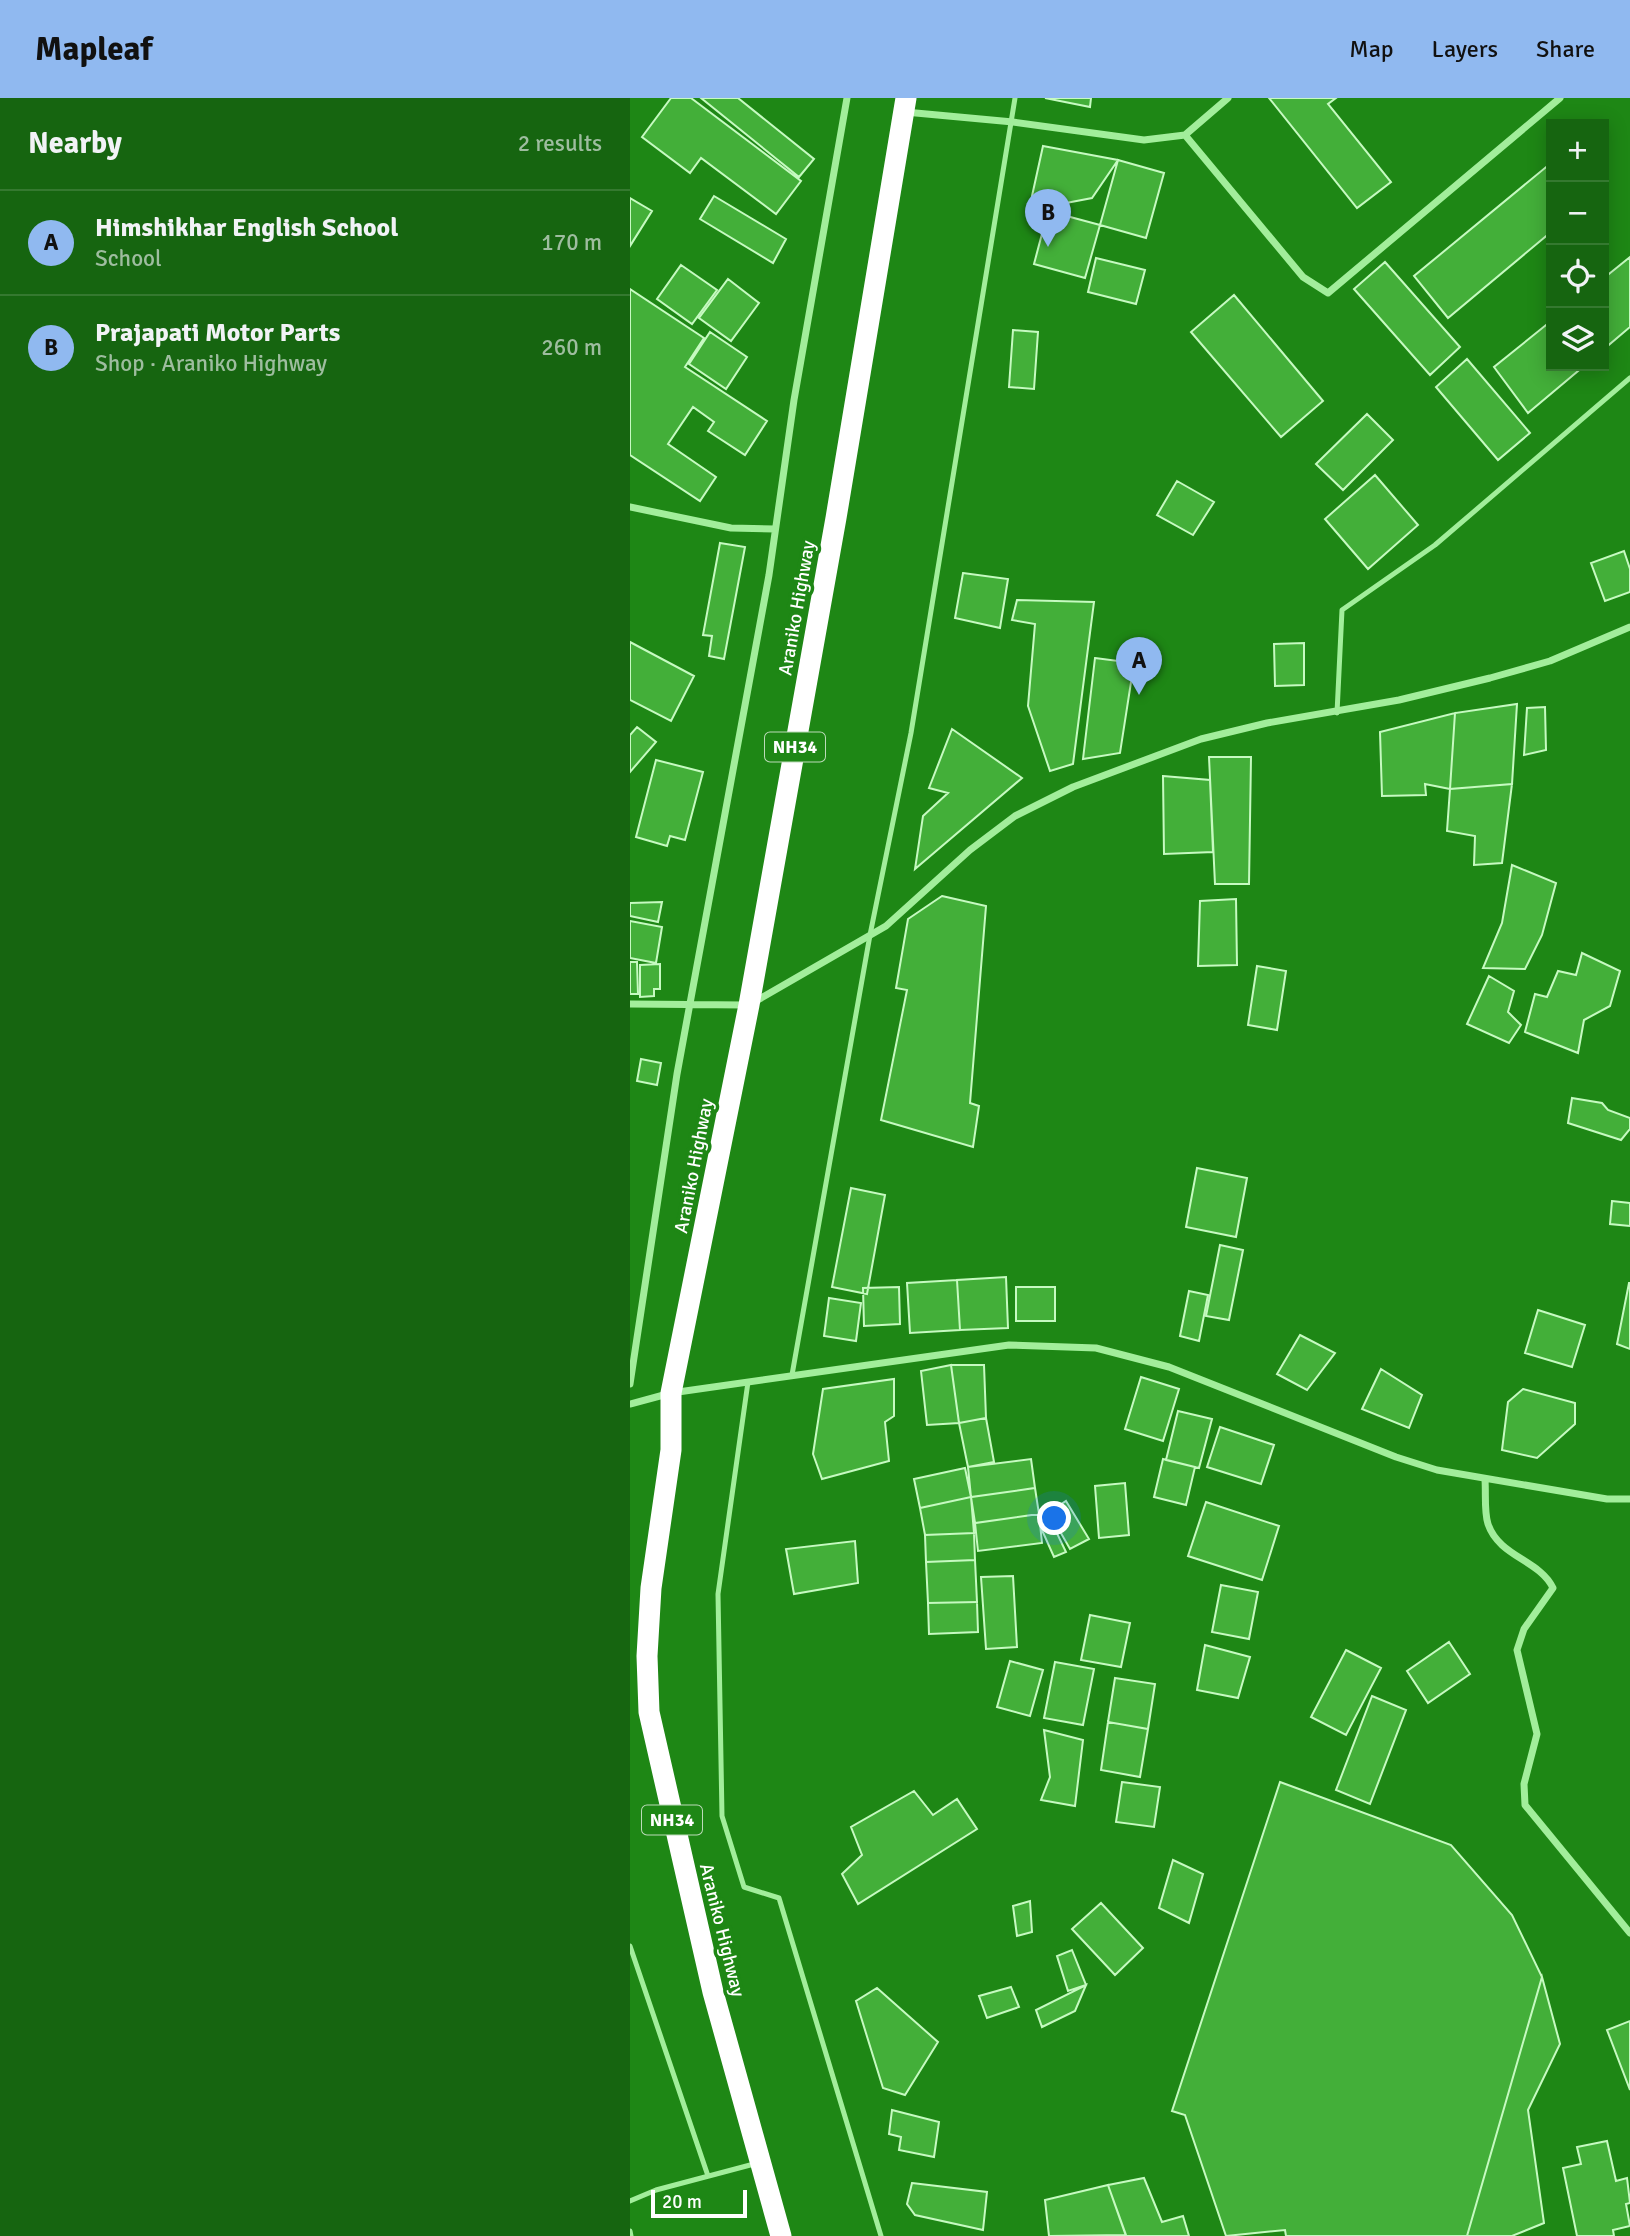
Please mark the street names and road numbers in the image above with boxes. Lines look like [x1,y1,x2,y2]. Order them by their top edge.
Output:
street label: Araniko Highway [773,538,821,677]
road number: NH34 [765,732,825,762]
street label: Araniko Highway [669,1097,719,1235]
road number: NH34 [642,1806,702,1834]
street label: Araniko Highway [694,1861,750,1999]

